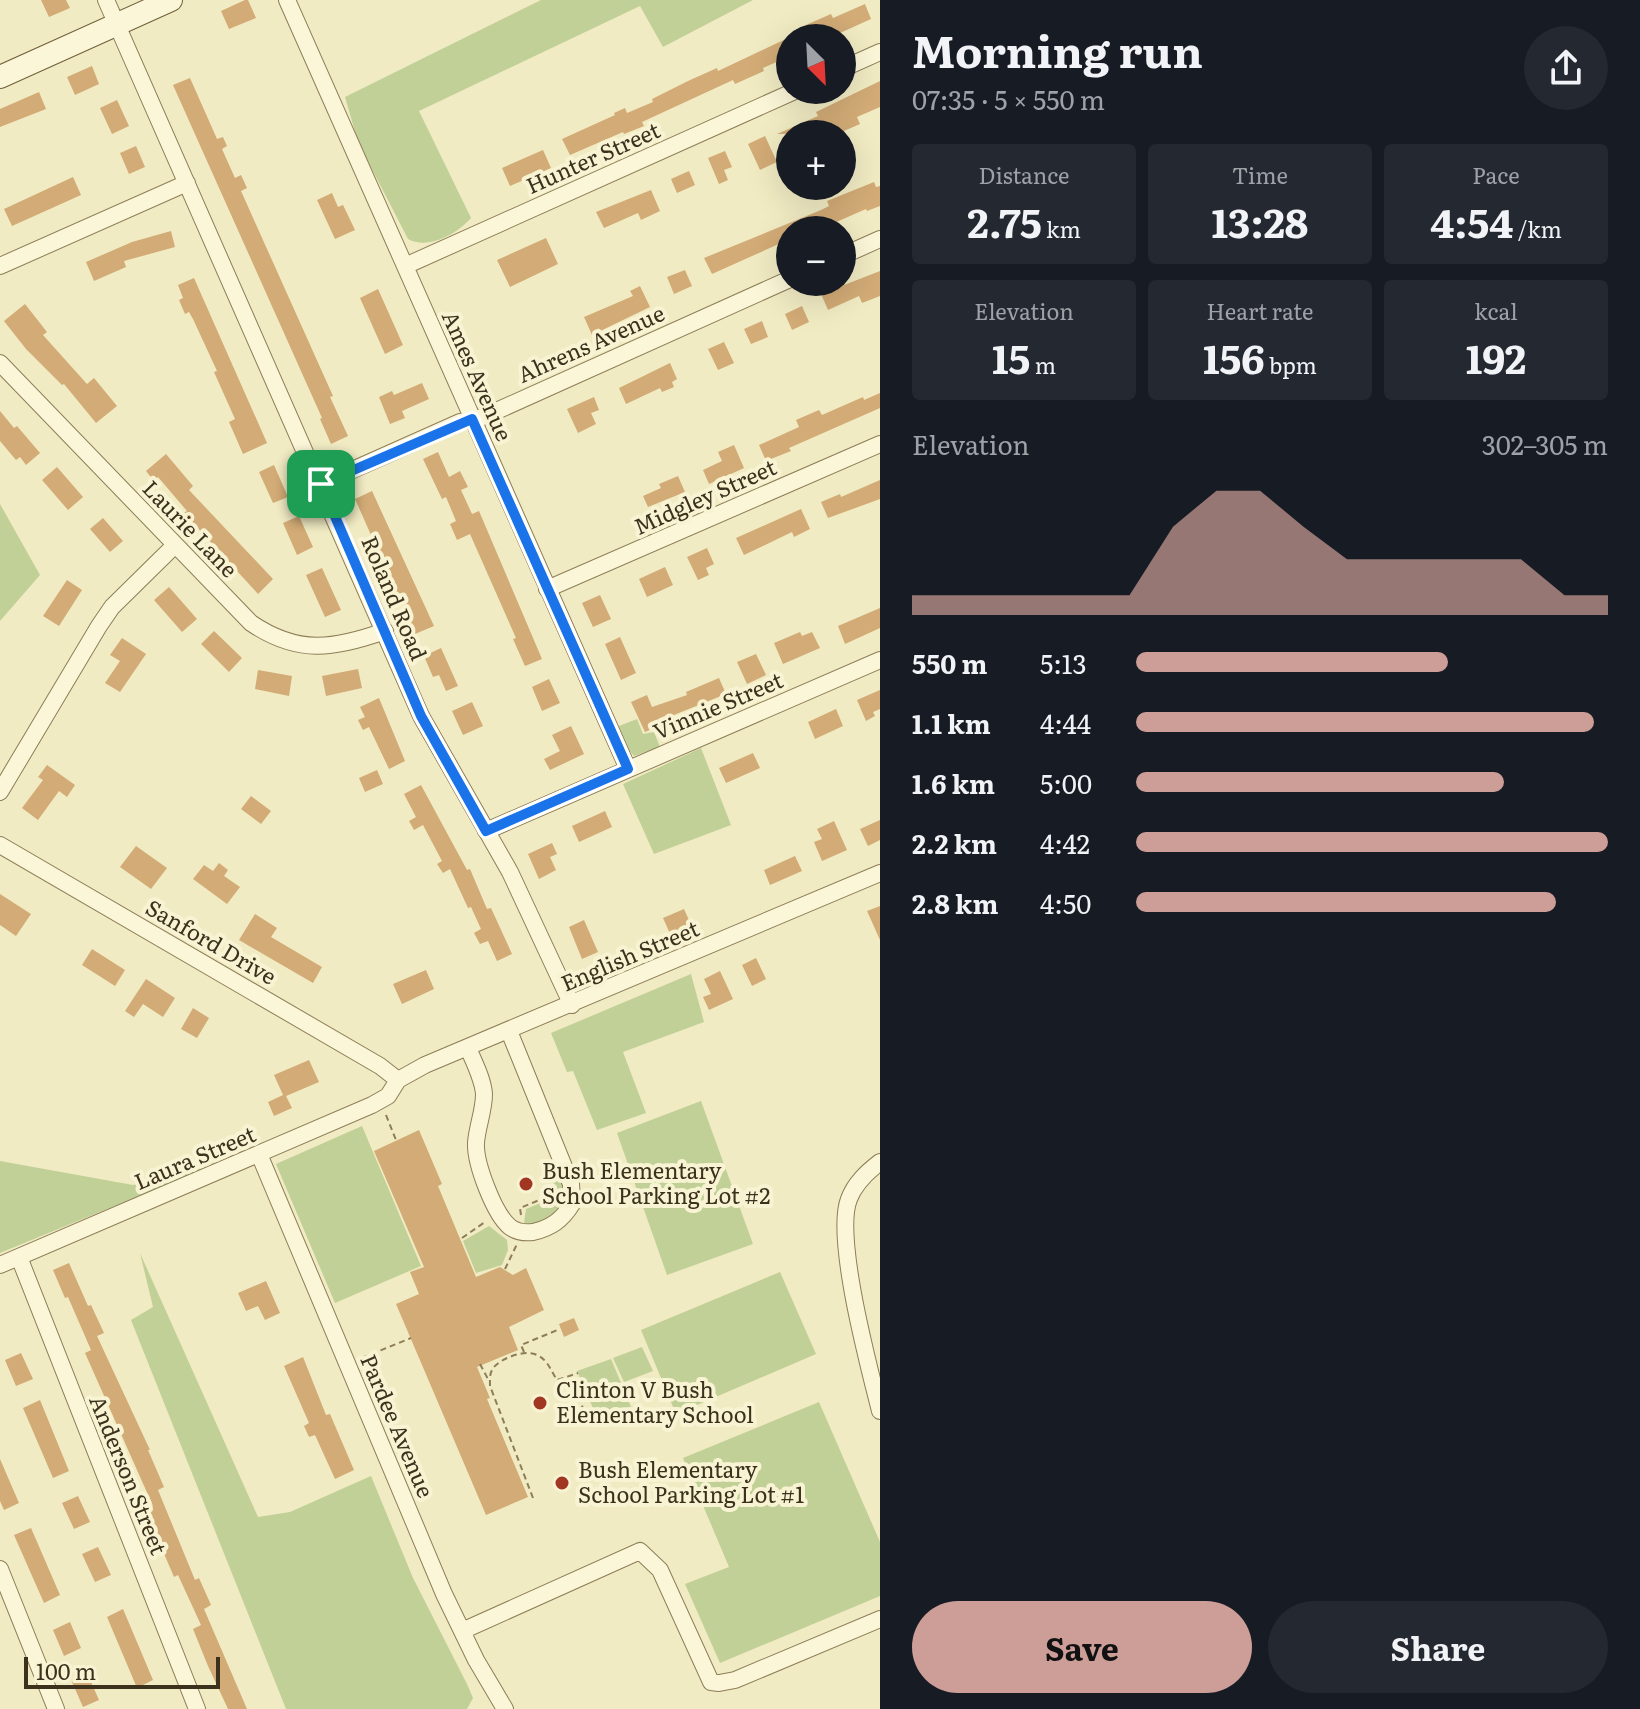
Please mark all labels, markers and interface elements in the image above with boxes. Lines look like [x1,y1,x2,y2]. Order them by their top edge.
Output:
text: Morning run [912,16,1203,82]
north arrow [776,24,856,104]
map controls [776,24,856,296]
button: share [1524,26,1608,110]
text: 07:35 · 5 × 550 m [912,79,1105,118]
street label: Hunter Street [520,112,665,201]
button: + [776,120,856,200]
text: Distance [979,158,1069,191]
text: Time [1232,158,1288,191]
text: Pace [1472,158,1520,191]
text: 2.75 [967,191,1042,250]
text: 13:28 [1212,191,1308,250]
text: 4:54 [1430,191,1513,250]
text: km [1042,212,1081,245]
text: /km [1513,212,1562,245]
button: − [776,216,856,296]
text: Elevation [974,294,1074,327]
text: Heart rate [1207,294,1313,327]
text: kcal [1474,294,1518,327]
street label: Ahrens Avenue [512,295,669,390]
street label: Ames Avenue [435,305,522,446]
text: 15 [992,327,1030,386]
text: 156 [1203,327,1265,386]
text: 192 [1466,327,1526,386]
text: m [1030,348,1056,381]
text: bpm [1265,348,1317,381]
text: Elevation [912,424,1030,463]
text: 302–305 m [1482,424,1608,463]
street label: Midgley Street [628,449,781,542]
pin [287,450,355,518]
icon: arrive [299,462,343,506]
street label: Laurie Lane [136,472,246,584]
street label: Roland Road [354,530,436,665]
text: 550 m [912,643,987,682]
text: 5:13 [1040,643,1087,682]
street label: Vinnie Street [647,662,788,747]
text: 1.1 km [912,703,991,742]
text: 4:44 [1040,703,1091,742]
text: 1.6 km [912,763,995,802]
text: 5:00 [1040,763,1092,802]
text: 2.2 km [912,823,997,862]
text: 4:42 [1040,823,1090,862]
text: 2.8 km [912,883,998,922]
text: 4:50 [1040,883,1091,922]
street label: Sanford Drive [140,890,283,991]
street label: English Street [555,911,704,999]
street label: Laura Street [129,1116,260,1197]
place label: Bush Elementary School Parking Lot #2 [542,1153,770,1211]
marker: Bush Elementary School Parking Lot #2 [517,1175,535,1193]
street label: Pardee Avenue [353,1349,443,1502]
place label: Clinton V Bush Elementary School [556,1372,754,1430]
street label: Anderson Street [82,1390,176,1559]
marker: Clinton V Bush Elementary School [531,1394,549,1412]
place label: Bush Elementary School Parking Lot #1 [578,1452,804,1510]
marker: Bush Elementary School Parking Lot #1 [553,1474,571,1492]
button: Save [912,1601,1252,1693]
button: Share [1268,1601,1608,1693]
scale bar [24,1653,220,1689]
text: 100 m [36,1654,96,1687]

